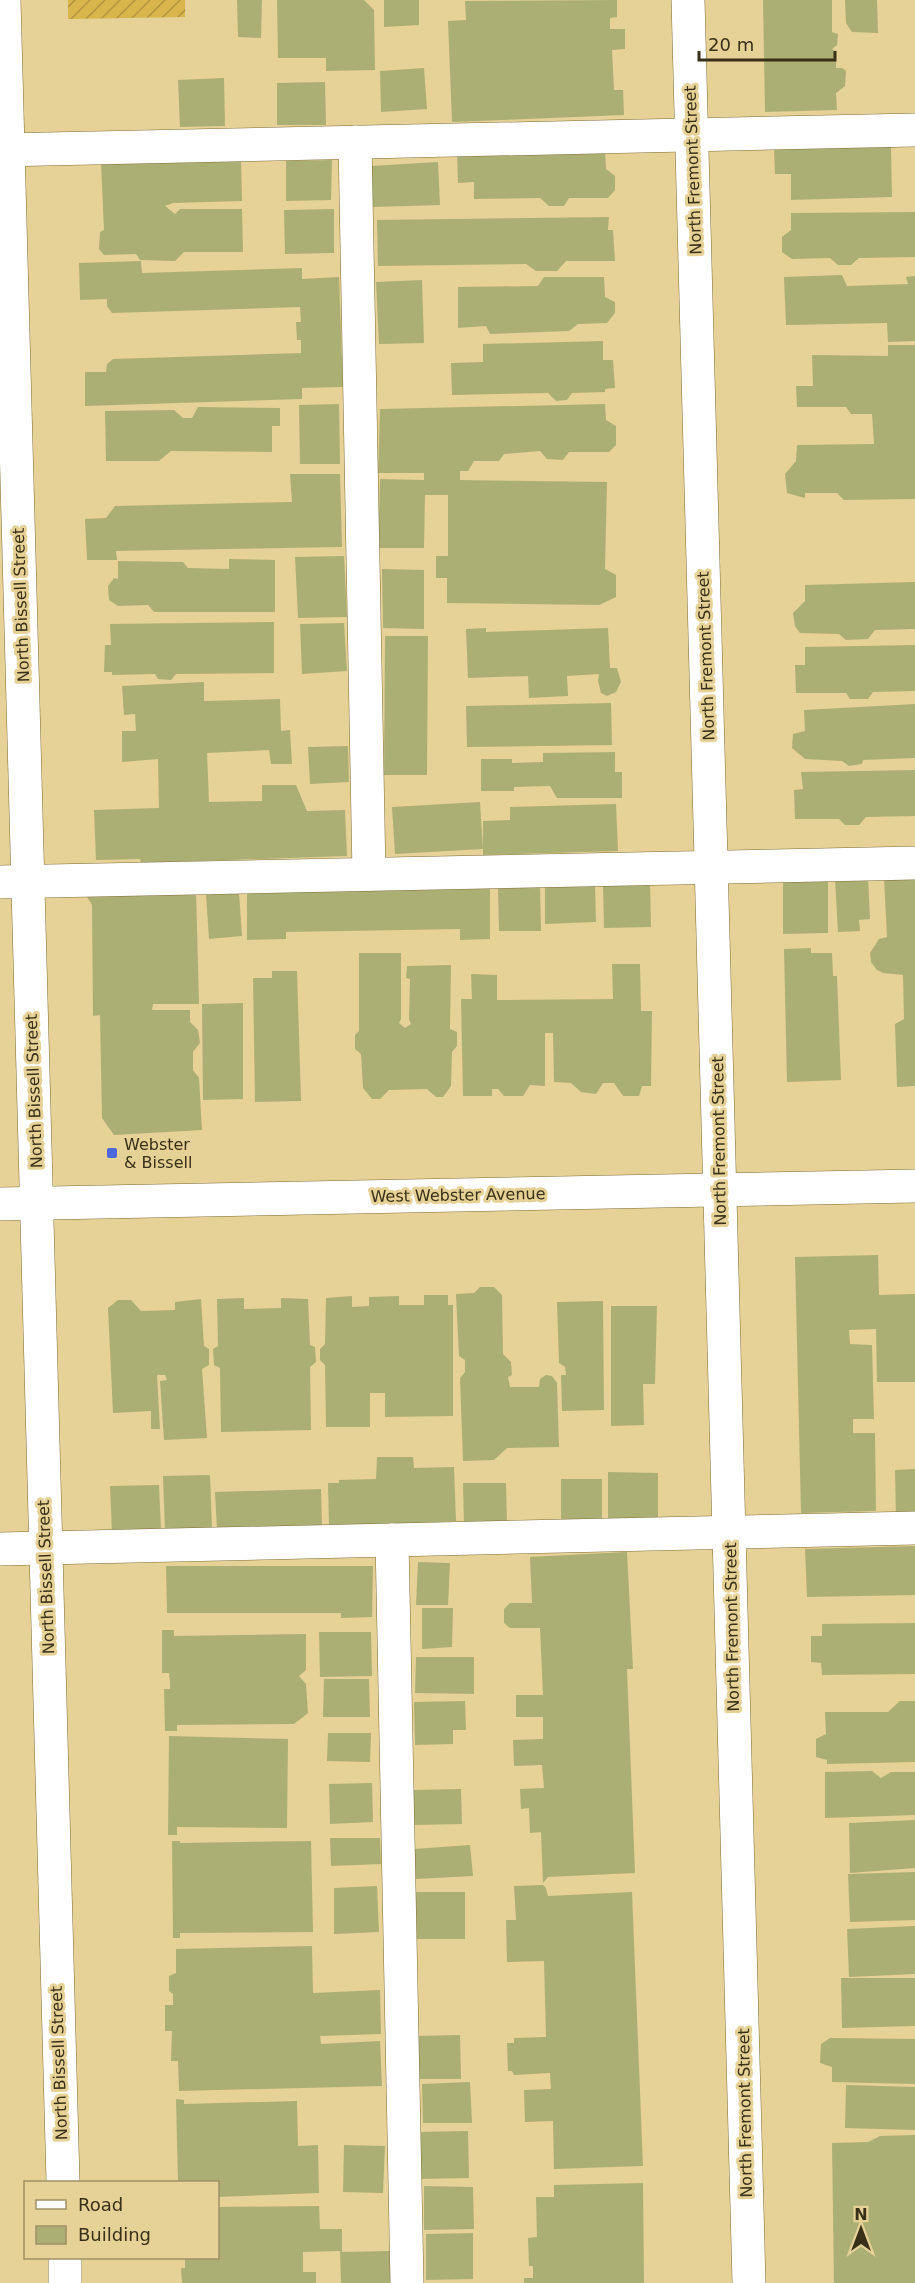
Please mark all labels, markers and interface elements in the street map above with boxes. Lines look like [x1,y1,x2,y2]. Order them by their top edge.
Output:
scale bar [699,24,836,62]
text: 20 m [708,34,754,55]
street label: North Fremont Street [681,85,705,255]
street label: North Bissell Street [9,528,33,682]
street label: North Fremont Street [694,571,718,741]
street label: North Bissell Street [22,1014,46,1168]
street label: North Fremont Street [708,1056,730,1226]
place label: Webster & Bissell [124,1135,192,1172]
marker: Webster & Bissell [105,1146,119,1160]
street label: West Webster Avenue [370,1184,546,1206]
street label: North Bissell Street [34,1500,58,1654]
street label: North Fremont Street [721,1542,743,1712]
street label: North Bissell Street [47,1986,71,2140]
street label: North Fremont Street [734,2028,756,2198]
legend [24,2181,219,2259]
text: Road [78,2194,123,2215]
north arrow [831,2199,891,2259]
text: N [854,2205,868,2224]
text: Building [78,2224,151,2245]

